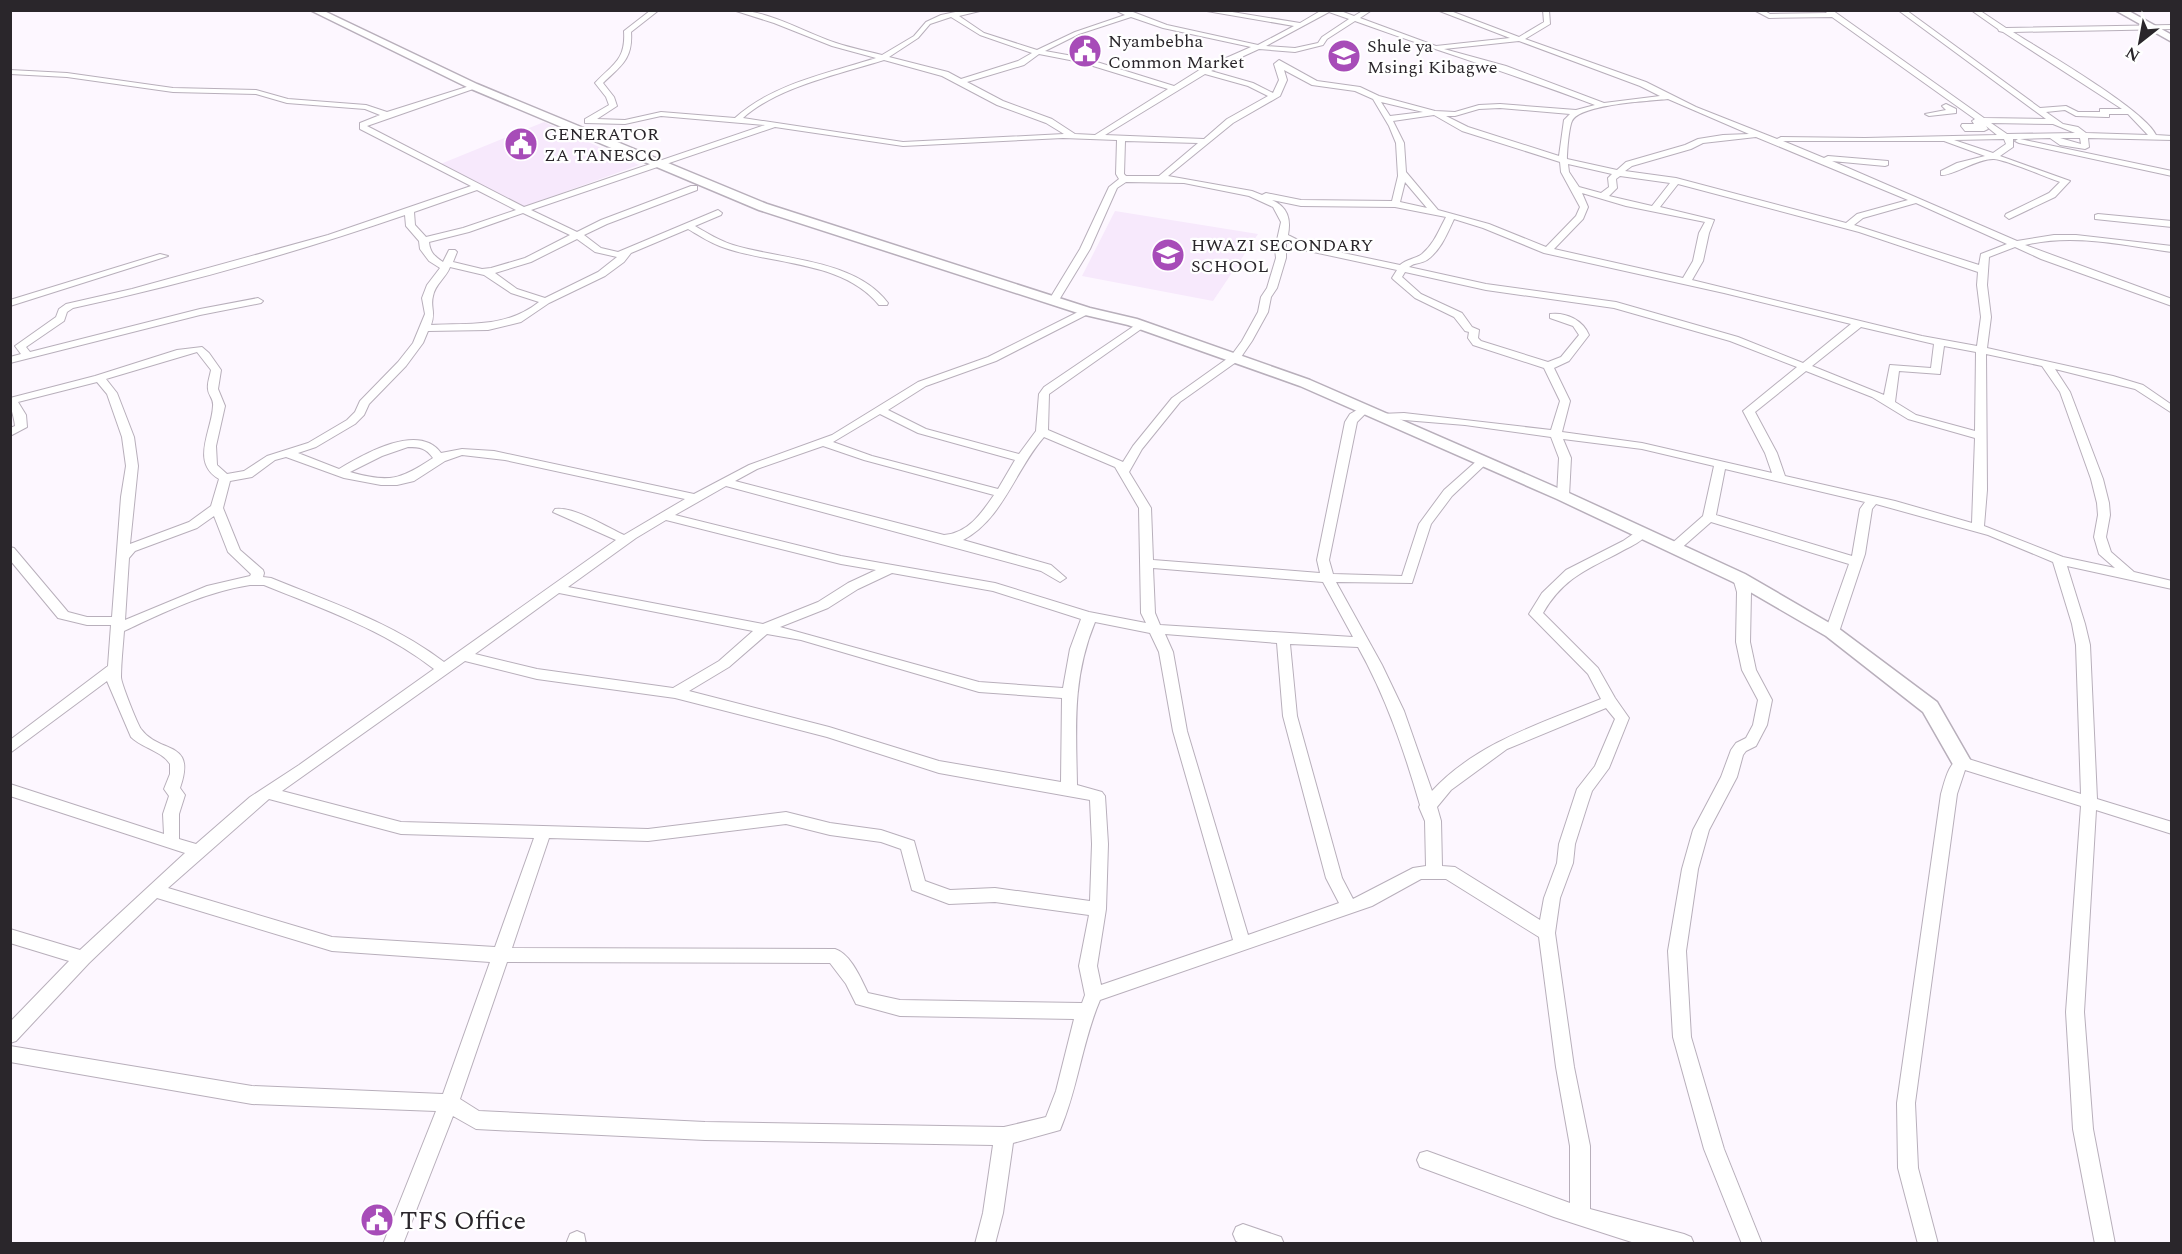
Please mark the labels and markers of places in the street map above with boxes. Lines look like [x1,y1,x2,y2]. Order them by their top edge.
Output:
place label: Nyambebha Common Market [1108,28,1244,76]
public building icon: Nyambebha Common Market [1067,33,1103,69]
place label: Shule ya Msingi Kibagwe [1367,33,1497,81]
school or university icon: Shule ya Msingi Kibagwe [1326,38,1362,74]
place label: GENERATOR ZA TANESCO [544,121,662,169]
public building icon: GENERATOR ZA TANESCO [503,126,539,162]
place label: HWAZI SECONDARY SCHOOL [1191,232,1374,280]
school or university icon: HWAZI SECONDARY SCHOOL [1150,237,1186,273]
place label: TFS Office [400,1201,526,1241]
public building icon: TFS Office [359,1202,395,1238]

